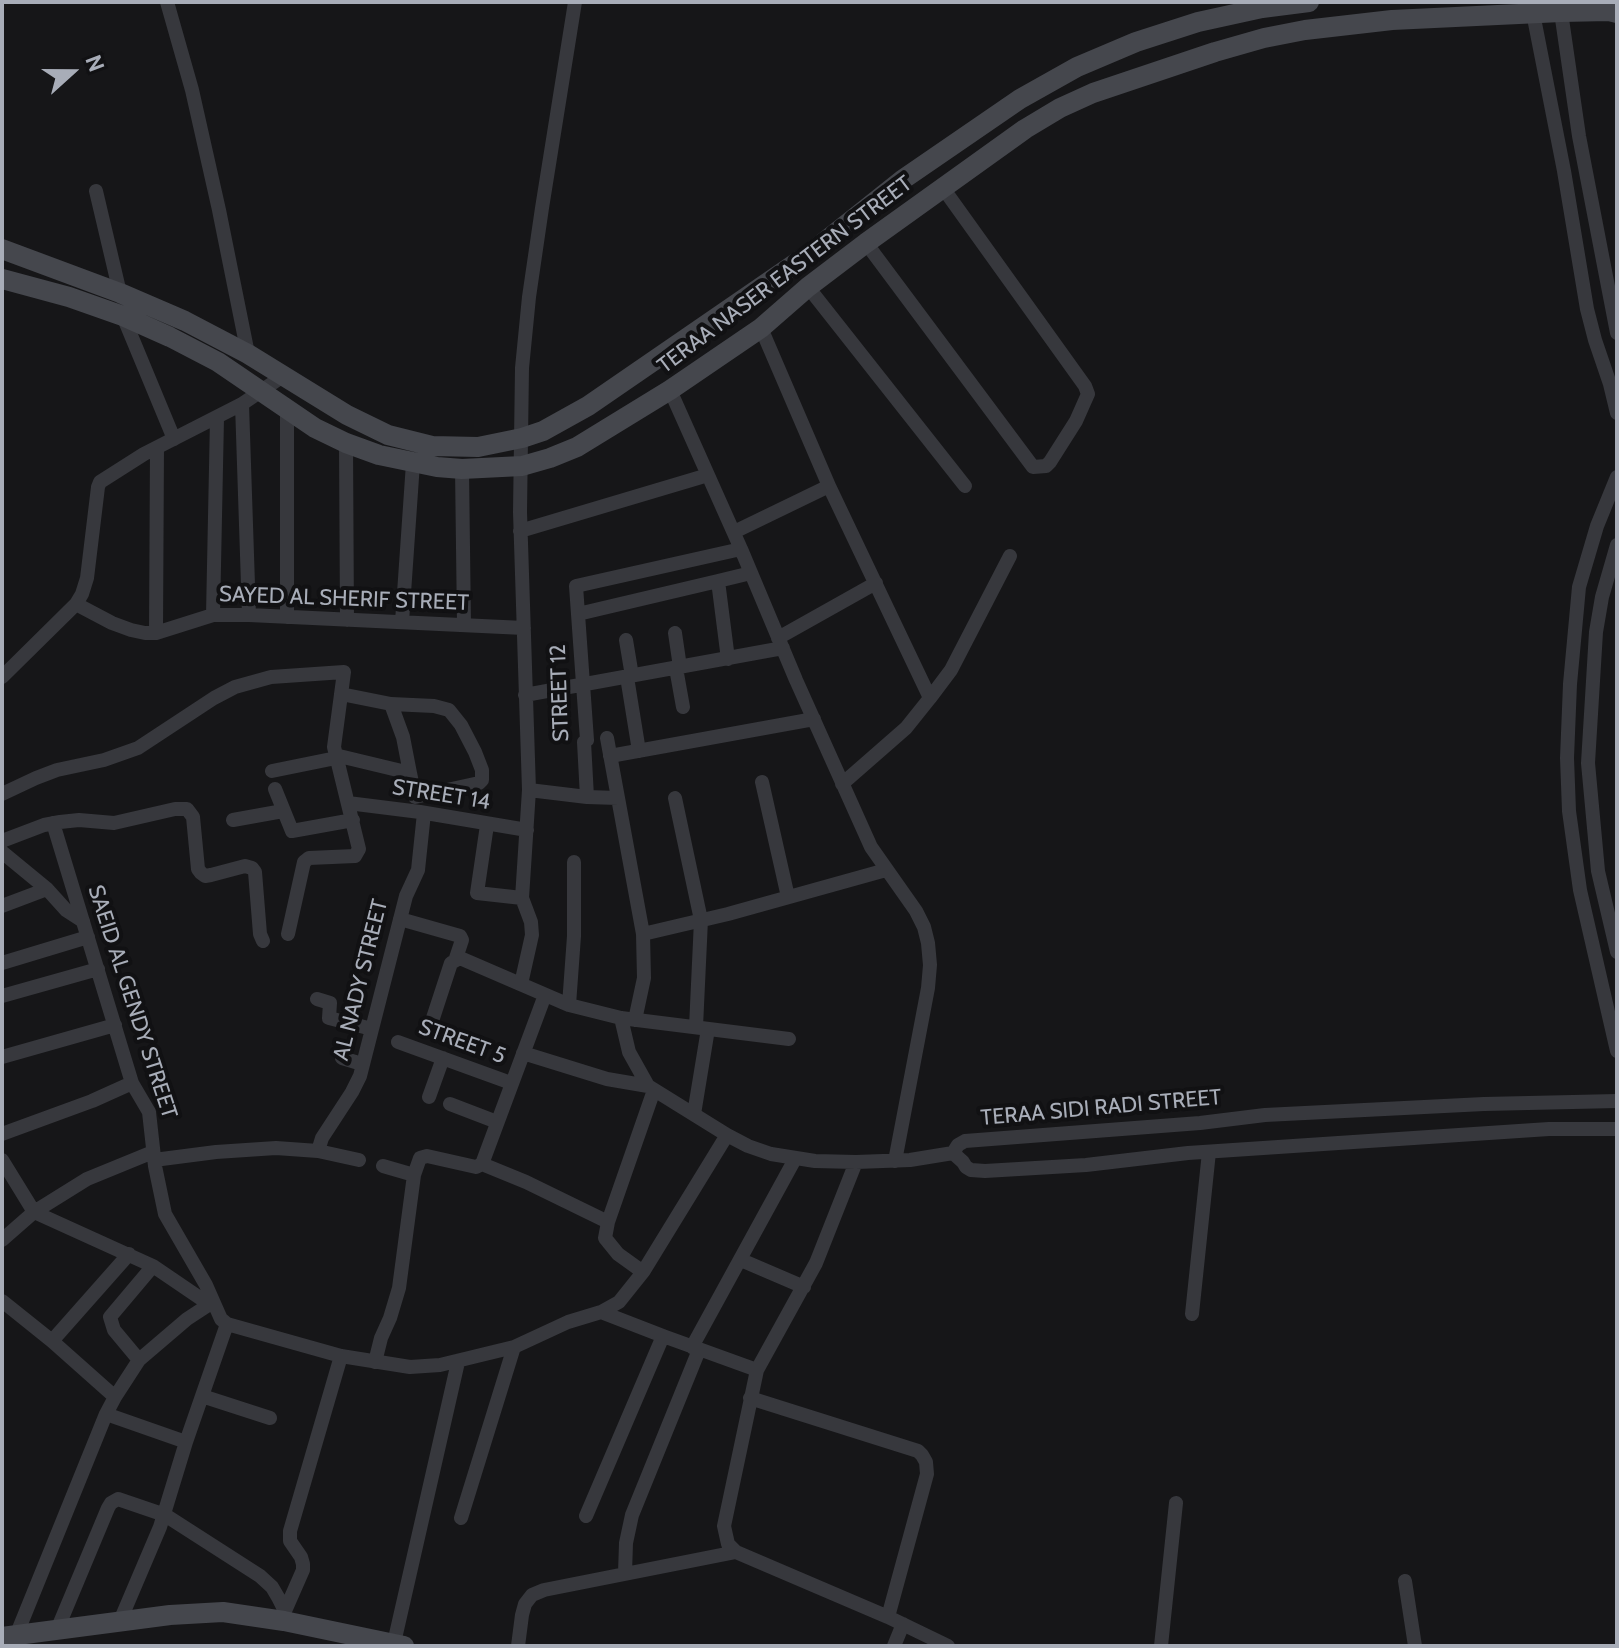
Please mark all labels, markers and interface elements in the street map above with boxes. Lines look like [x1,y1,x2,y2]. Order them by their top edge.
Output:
north arrow [32,32,112,112]
text: N [79,51,110,75]
street label: TERAA NASER EASTERN STREET [653,171,917,379]
street label: SAYED AL SHERIF STREET [219,581,469,617]
street label: STREET 12 [545,644,575,742]
street label: STREET 14 [390,774,492,816]
street label: SAEID AL GENDY STREET [82,882,182,1122]
street label: AL NADY STREET [328,897,394,1063]
street label: STREET 5 [415,1014,509,1070]
street label: TERAA SIDI RADI STREET [980,1084,1222,1132]

